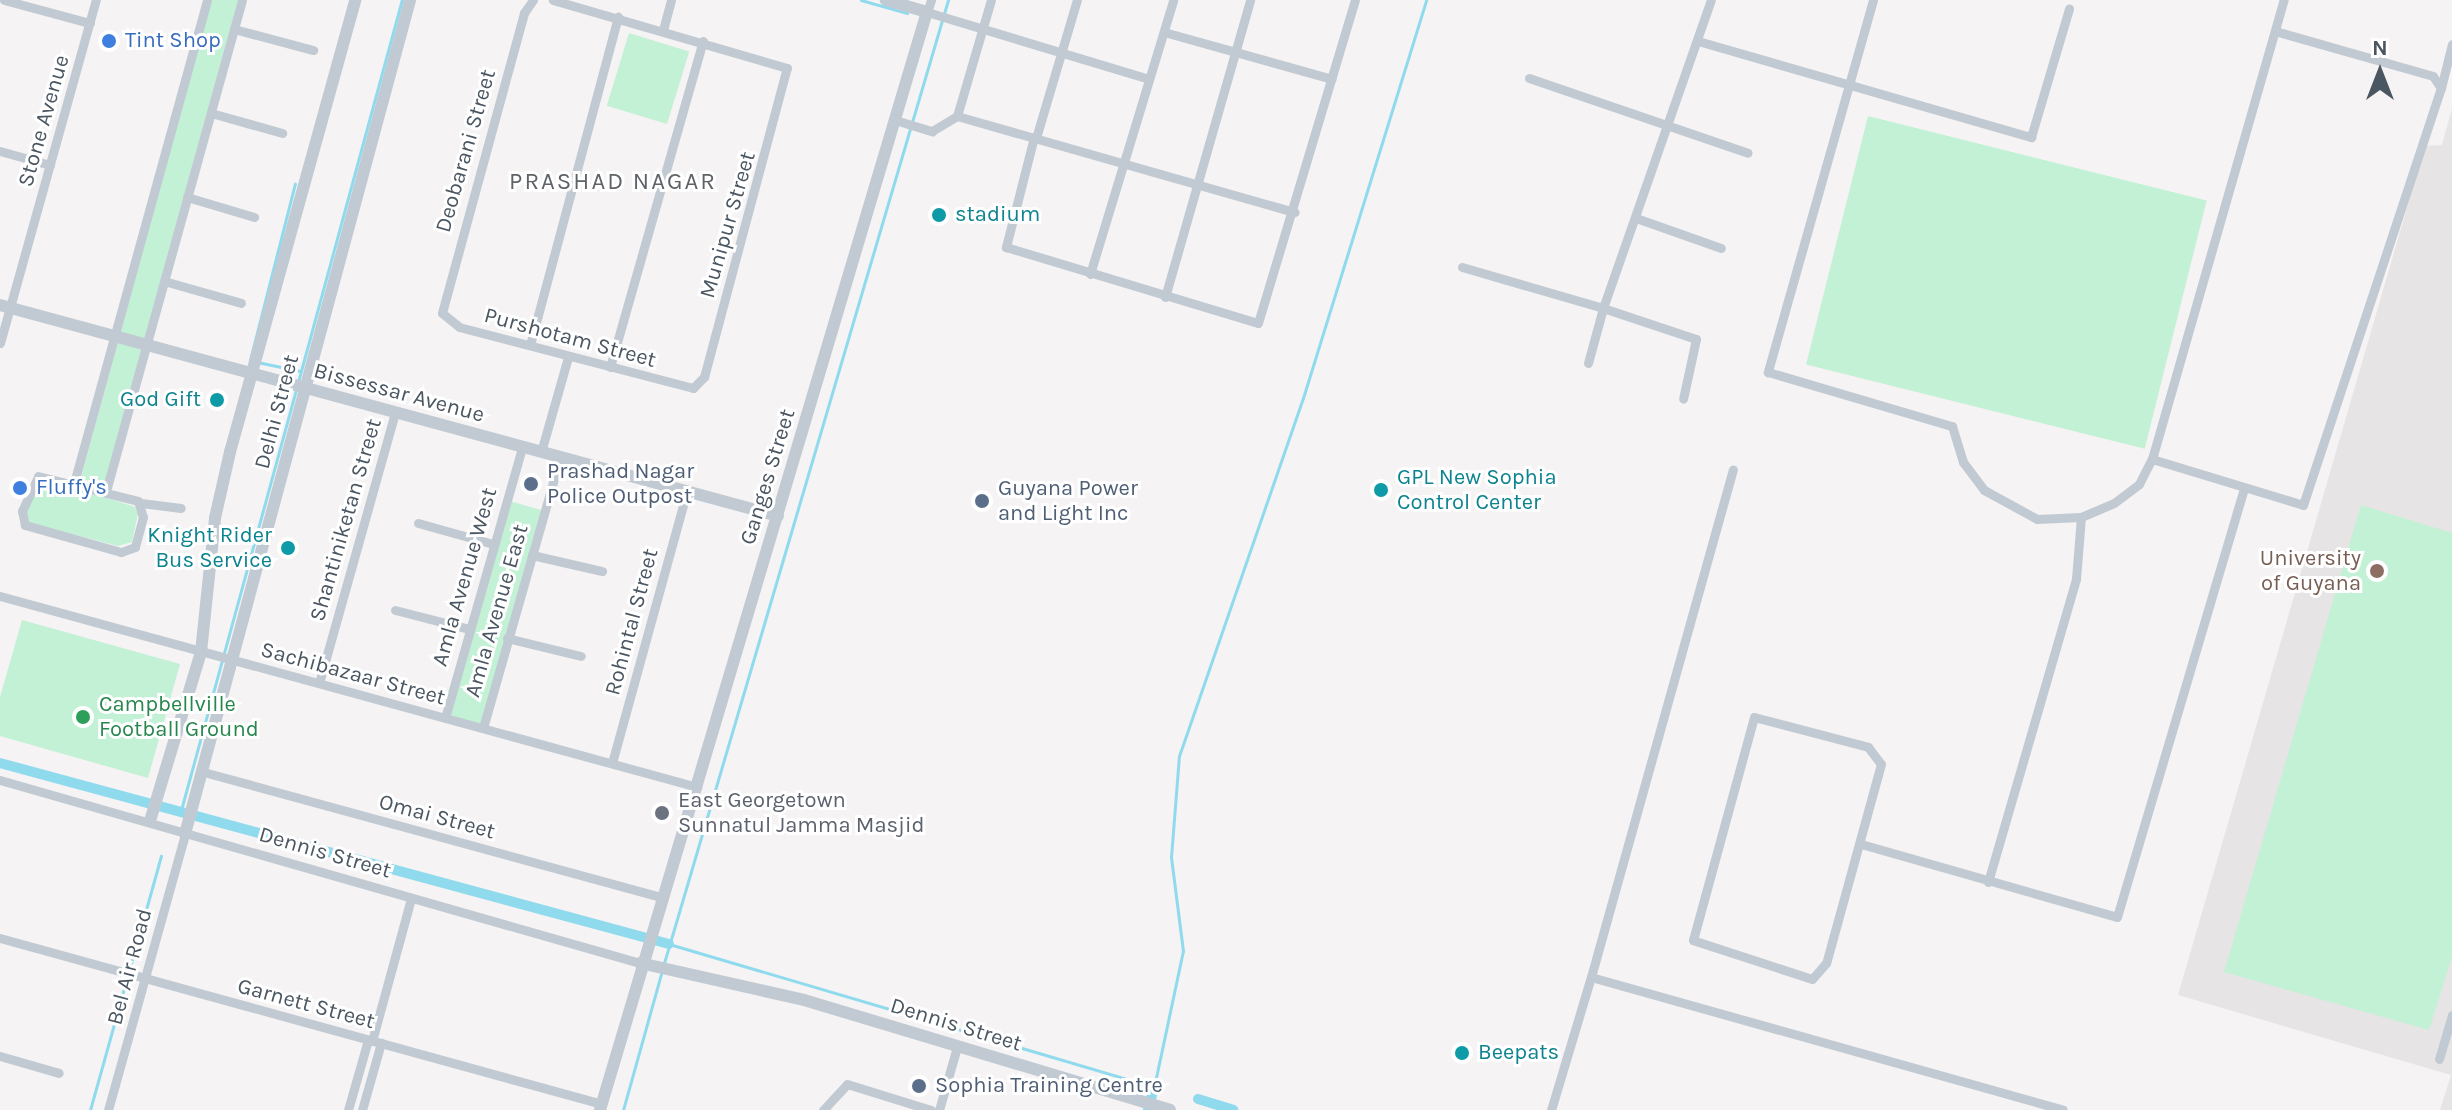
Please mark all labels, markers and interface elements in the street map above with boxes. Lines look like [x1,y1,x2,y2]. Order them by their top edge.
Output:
place label: Tint Shop [125,28,221,54]
marker: Tint Shop [100,32,118,50]
north arrow [2340,32,2420,112]
text: N [2372,35,2388,61]
street label: Stone Avenue [13,52,75,190]
street label: Deobarani Street [430,66,502,236]
street label: Munipur Street [694,149,762,301]
district label: PRASHAD NAGAR [509,168,717,196]
place label: stadium [955,202,1040,228]
marker: stadium [930,206,948,224]
street label: Purshotam Street [481,302,659,374]
street label: Delhi Street [249,352,305,472]
street label: Bissessar Avenue [311,358,487,428]
place label: God Gift [120,387,201,413]
marker: God Gift [208,391,226,409]
street label: Ganges Street [735,406,801,548]
street label: Shantiniketan Street [304,416,388,624]
place label: Prashad Nagar Police Outpost [547,458,694,510]
place label: GPL New Sophia Control Center [1397,464,1556,516]
place label: Fluffy's [36,475,107,501]
marker: Prashad Nagar Police Outpost [522,475,540,493]
place label: Guyana Power and Light Inc [998,475,1138,526]
marker: Fluffy's [11,479,29,497]
marker: GPL New Sophia Control Center [1372,481,1390,499]
street label: Amla Avenue West [427,485,503,669]
marker: Guyana Power and Light Inc [973,492,991,510]
street label: Amla Avenue East [460,521,534,701]
place label: Knight Rider Bus Service [147,522,272,574]
marker: Knight Rider Bus Service [279,539,297,557]
place label: University of Guyana [2260,545,2361,596]
street label: Rohintal Street [600,546,664,698]
marker: University of Guyana [2368,562,2386,580]
street label: Sachibazaar Street [258,637,448,711]
place label: Campbellville Football Ground [99,691,259,742]
marker: Campbellville Football Ground [74,708,92,726]
place label: East Georgetown Sunnatul Jamma Masjid [678,787,925,838]
street label: Omai Street [376,789,498,845]
marker: East Georgetown Sunnatul Jamma Masjid [653,804,671,822]
street label: Dennis Street [256,822,394,884]
street label: Bel Air Road [102,906,158,1028]
street label: Garnett Street [235,973,377,1035]
street label: Dennis Street [887,992,1025,1058]
place label: Beepats [1478,1040,1559,1066]
marker: Beepats [1453,1044,1471,1062]
place label: Sophia Training Centre [935,1073,1163,1099]
marker: Sophia Training Centre [910,1077,928,1095]

